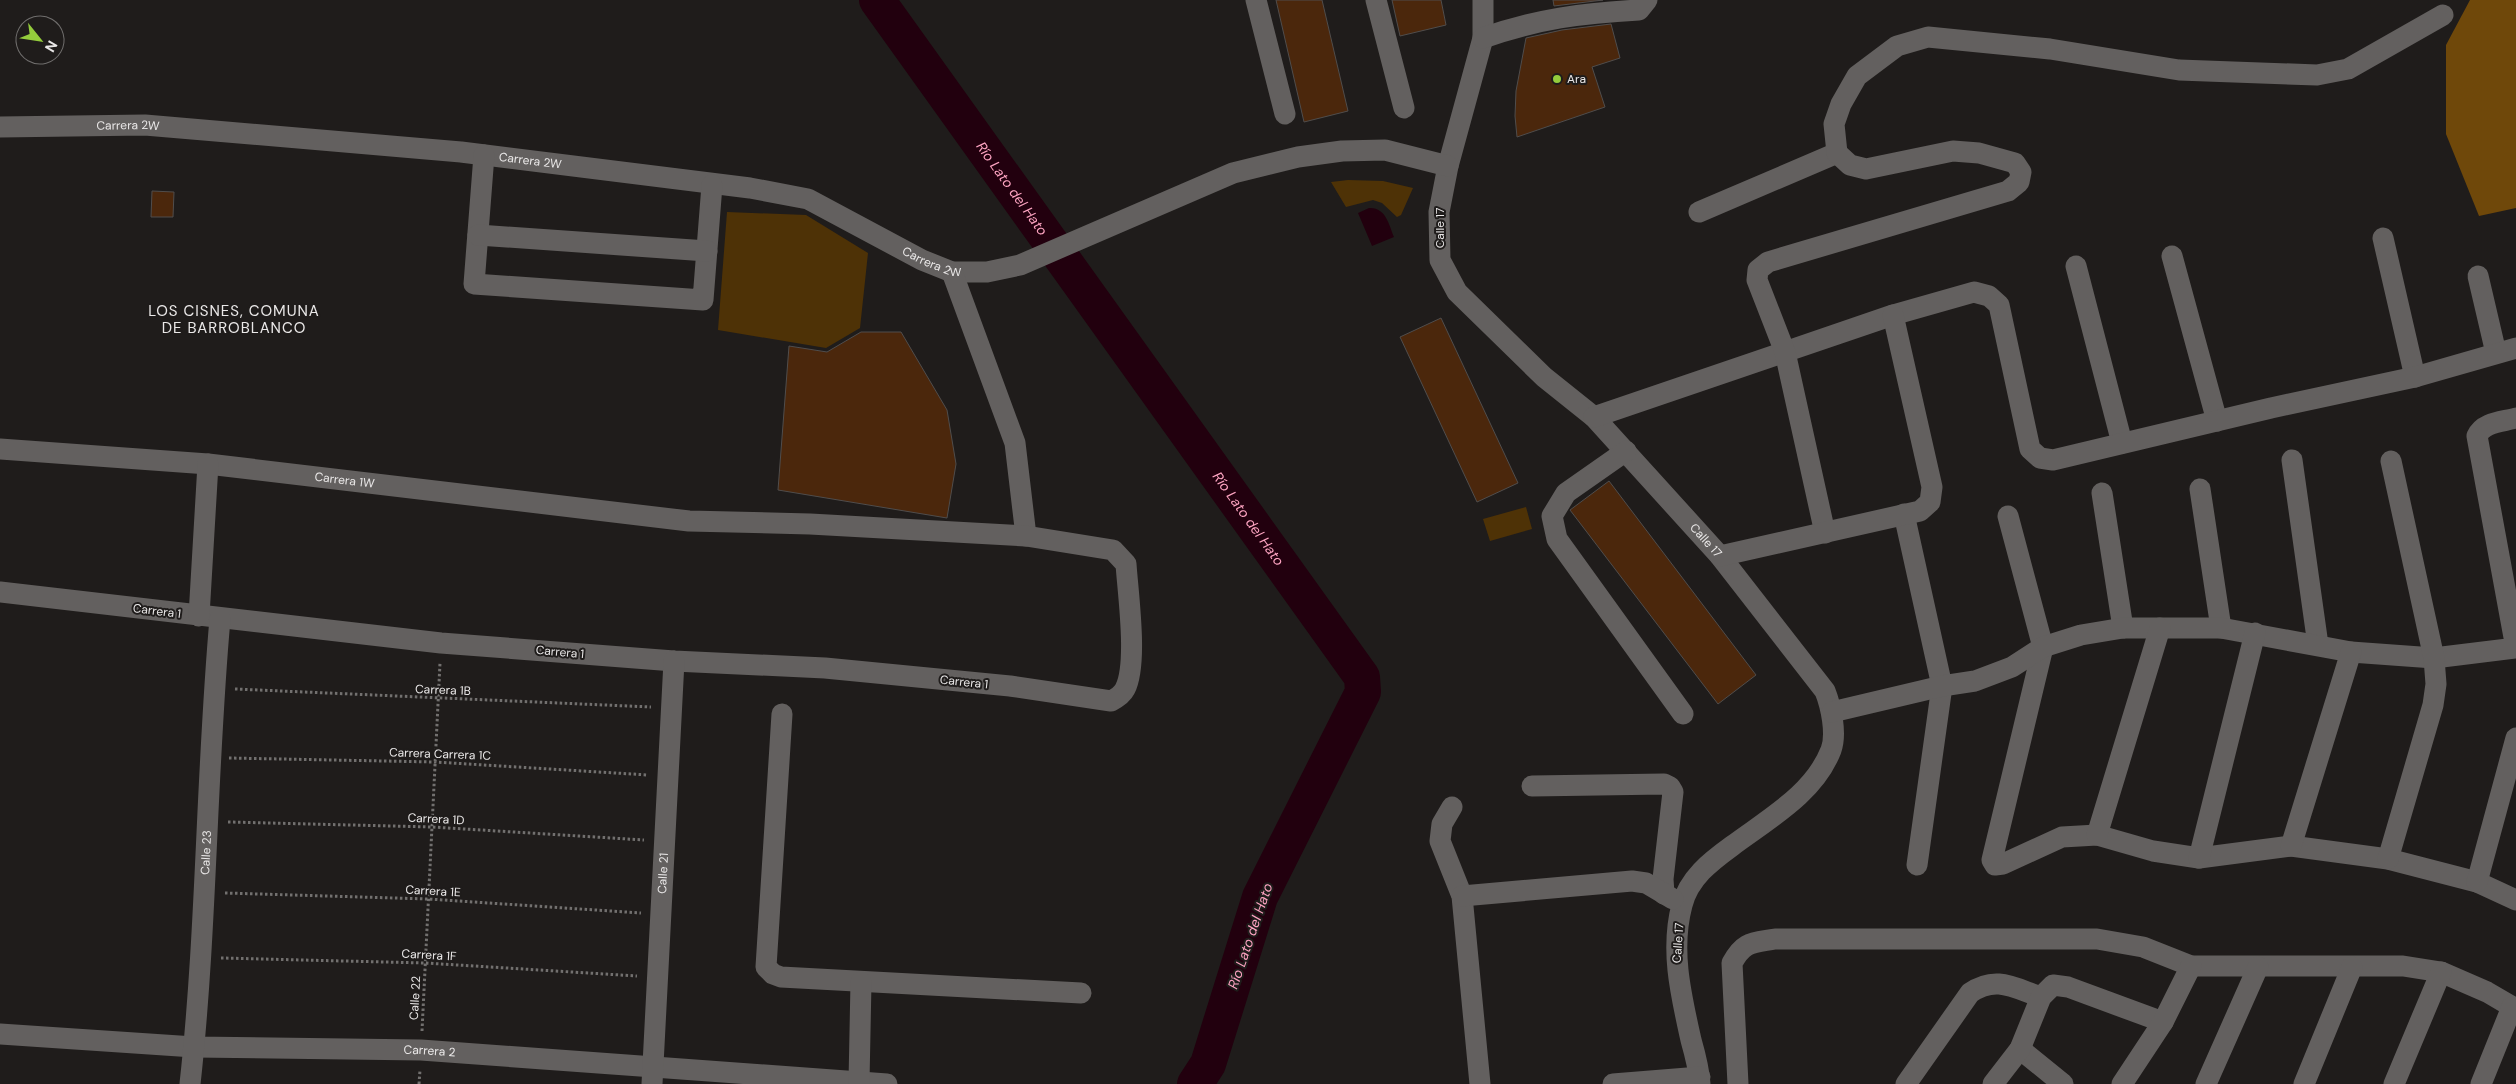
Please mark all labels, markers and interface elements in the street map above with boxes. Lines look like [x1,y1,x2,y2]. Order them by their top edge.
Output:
north arrow [15,15,65,65]
text: N [41,38,62,55]
place label: Ara [1567,71,1586,87]
marker: Ara [1551,73,1563,85]
street label: Carrera 2W [96,117,161,134]
water label: Río Lato del Hato [972,138,1052,239]
street label: Carrera 2W [498,149,563,173]
street label: Calle 17 [1432,208,1448,248]
street label: Carrera 2W [899,243,962,280]
district label: LOS CISNES, COMUNA DE BARROBLANCO [148,301,320,338]
water label: Río Lato del Hato [1209,468,1288,569]
street label: Carrera 1W [314,469,376,492]
street label: Calle 17 [1686,520,1725,561]
street label: Carrera 1 [132,600,182,622]
street label: Carrera 1 [535,642,585,662]
street label: Carrera 1 [939,672,989,692]
street label: Carrera 1B [415,681,471,699]
street label: Carrera Carrera 1C [389,744,492,764]
street label: Carrera 1D [407,810,465,828]
street label: Calle 23 [197,830,215,875]
street label: Calle 21 [654,852,672,894]
water label: Río Lato del Hato [1223,881,1277,991]
street label: Carrera 1E [405,882,461,900]
street label: Calle 17 [1669,922,1687,964]
street label: Carrera 1F [401,946,457,964]
street label: Calle 22 [406,975,424,1021]
street label: Carrera 2 [404,1042,456,1060]

